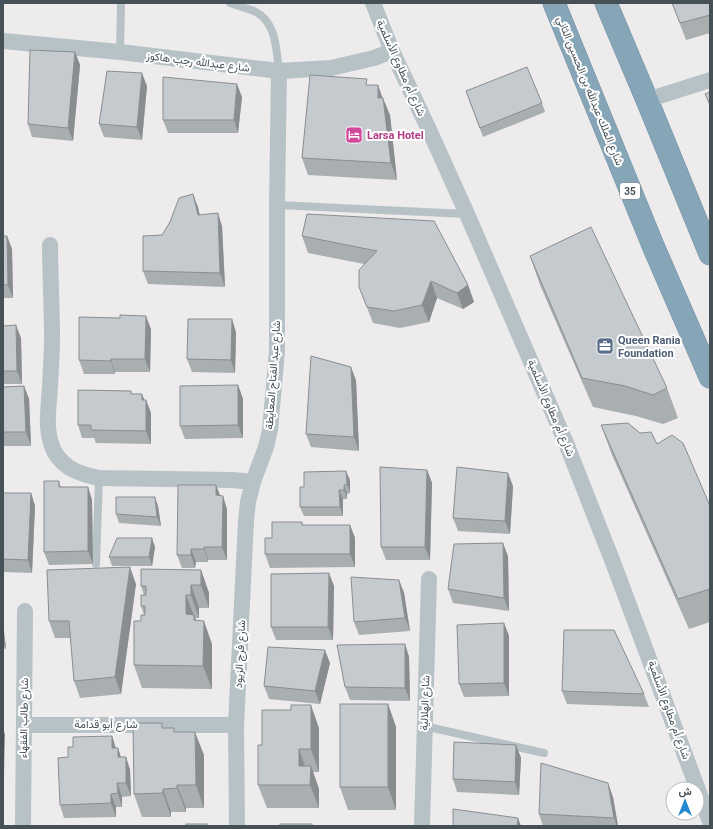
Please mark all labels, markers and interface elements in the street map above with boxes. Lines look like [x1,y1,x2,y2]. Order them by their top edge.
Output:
street label: شارع الملك عبدالله بن الحسين الثاني [551,15,626,169]
street label: شارع أم مطاوع الأسلمية [373,18,428,119]
street label: شارع عبدالله رجب هاكوز [144,49,251,76]
hotel icon: Larsa Hotel [344,125,364,145]
place label: Larsa Hotel [367,129,424,142]
road number: 35 [620,183,640,199]
street label: شارع عبد الفتاح المعايطة [263,320,284,430]
place label: Queen Rania Foundation [618,334,681,360]
office icon: Queen Rania Foundation [595,336,615,356]
street label: شارع أم مطاوع الأسلمية [524,357,577,459]
street label: شارع فرج الزيود [232,619,249,689]
street label: شارع أم مطاوع الأسلمية [644,659,693,762]
street label: شارع الهلالية [418,675,433,731]
street label: شارع طالب الفقهاء [17,677,32,758]
street label: شارع أبو قدامة [74,718,138,732]
north arrow [665,781,705,821]
text: ش [678,785,692,798]

